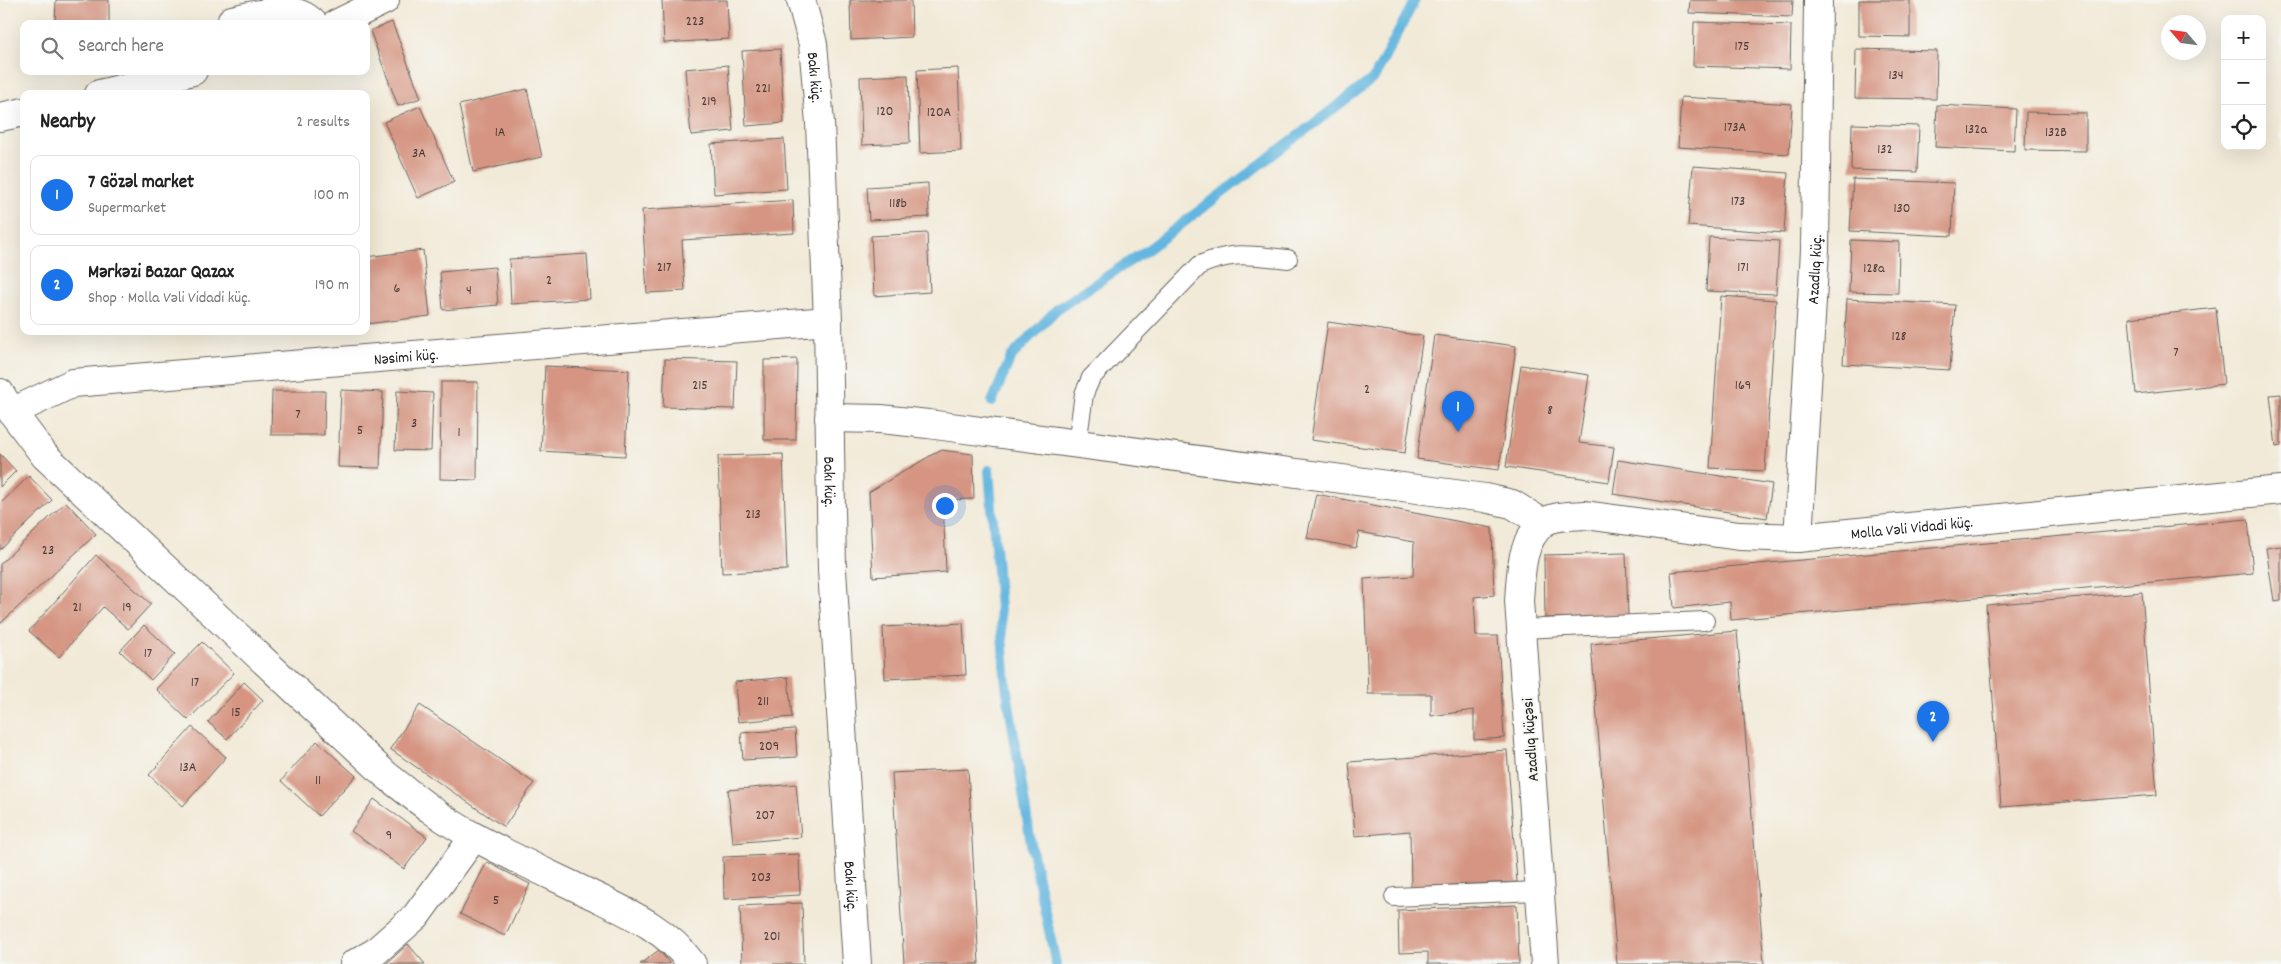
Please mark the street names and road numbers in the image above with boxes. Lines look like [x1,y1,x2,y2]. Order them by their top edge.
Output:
street label: Bakı küç. [800,51,827,104]
street label: Azadlıq küç. [1803,234,1829,305]
street label: Nəsimi küç. [373,344,439,372]
street label: Bakı küç. [816,456,840,508]
street label: Molla Vəli Vidadi küç. [1850,512,1974,547]
street label: Azadlıq küçəsi [1517,697,1546,782]
street label: Bakı küç. [836,860,863,913]

